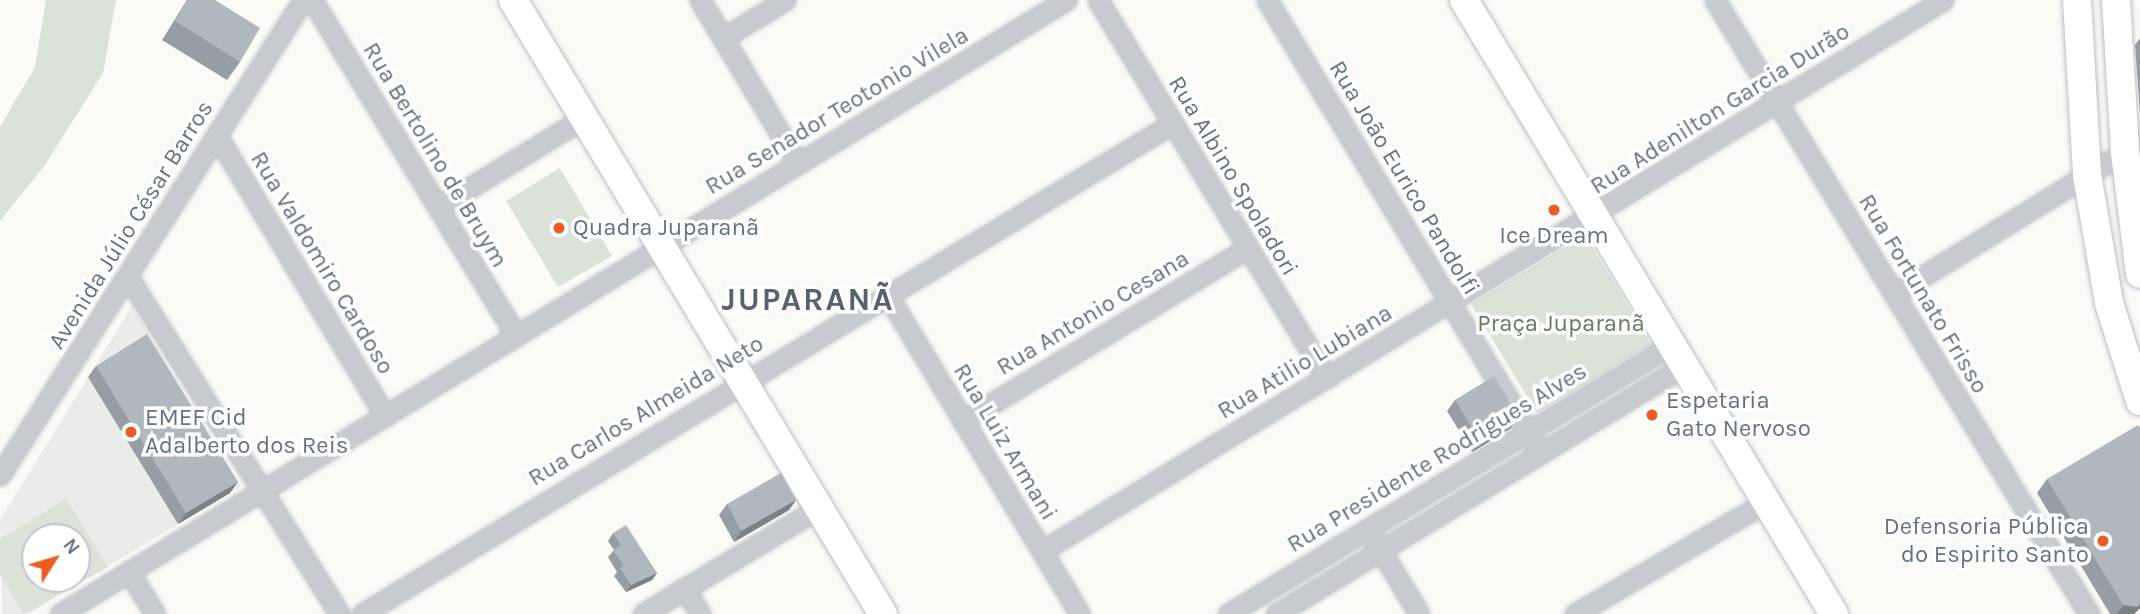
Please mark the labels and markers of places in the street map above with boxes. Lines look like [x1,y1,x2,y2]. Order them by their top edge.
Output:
marker: Ice Dream [1546,202,1562,218]
place label: Quadra Juparanã [573,214,759,242]
marker: Quadra Juparanã [551,220,567,236]
place label: Ice Dream [1499,222,1609,250]
place label: Espetaria Gato Nervoso [1666,387,1811,443]
place label: EMEF Cid Adalberto dos Reis [145,404,348,460]
marker: Espetaria Gato Nervoso [1644,407,1660,423]
marker: EMEF Cid Adalberto dos Reis [123,424,139,440]
place label: Defensoria Pública do Espirito Santo [1884,513,2089,569]
marker: Defensoria Pública do Espirito Santo [2095,533,2111,549]

